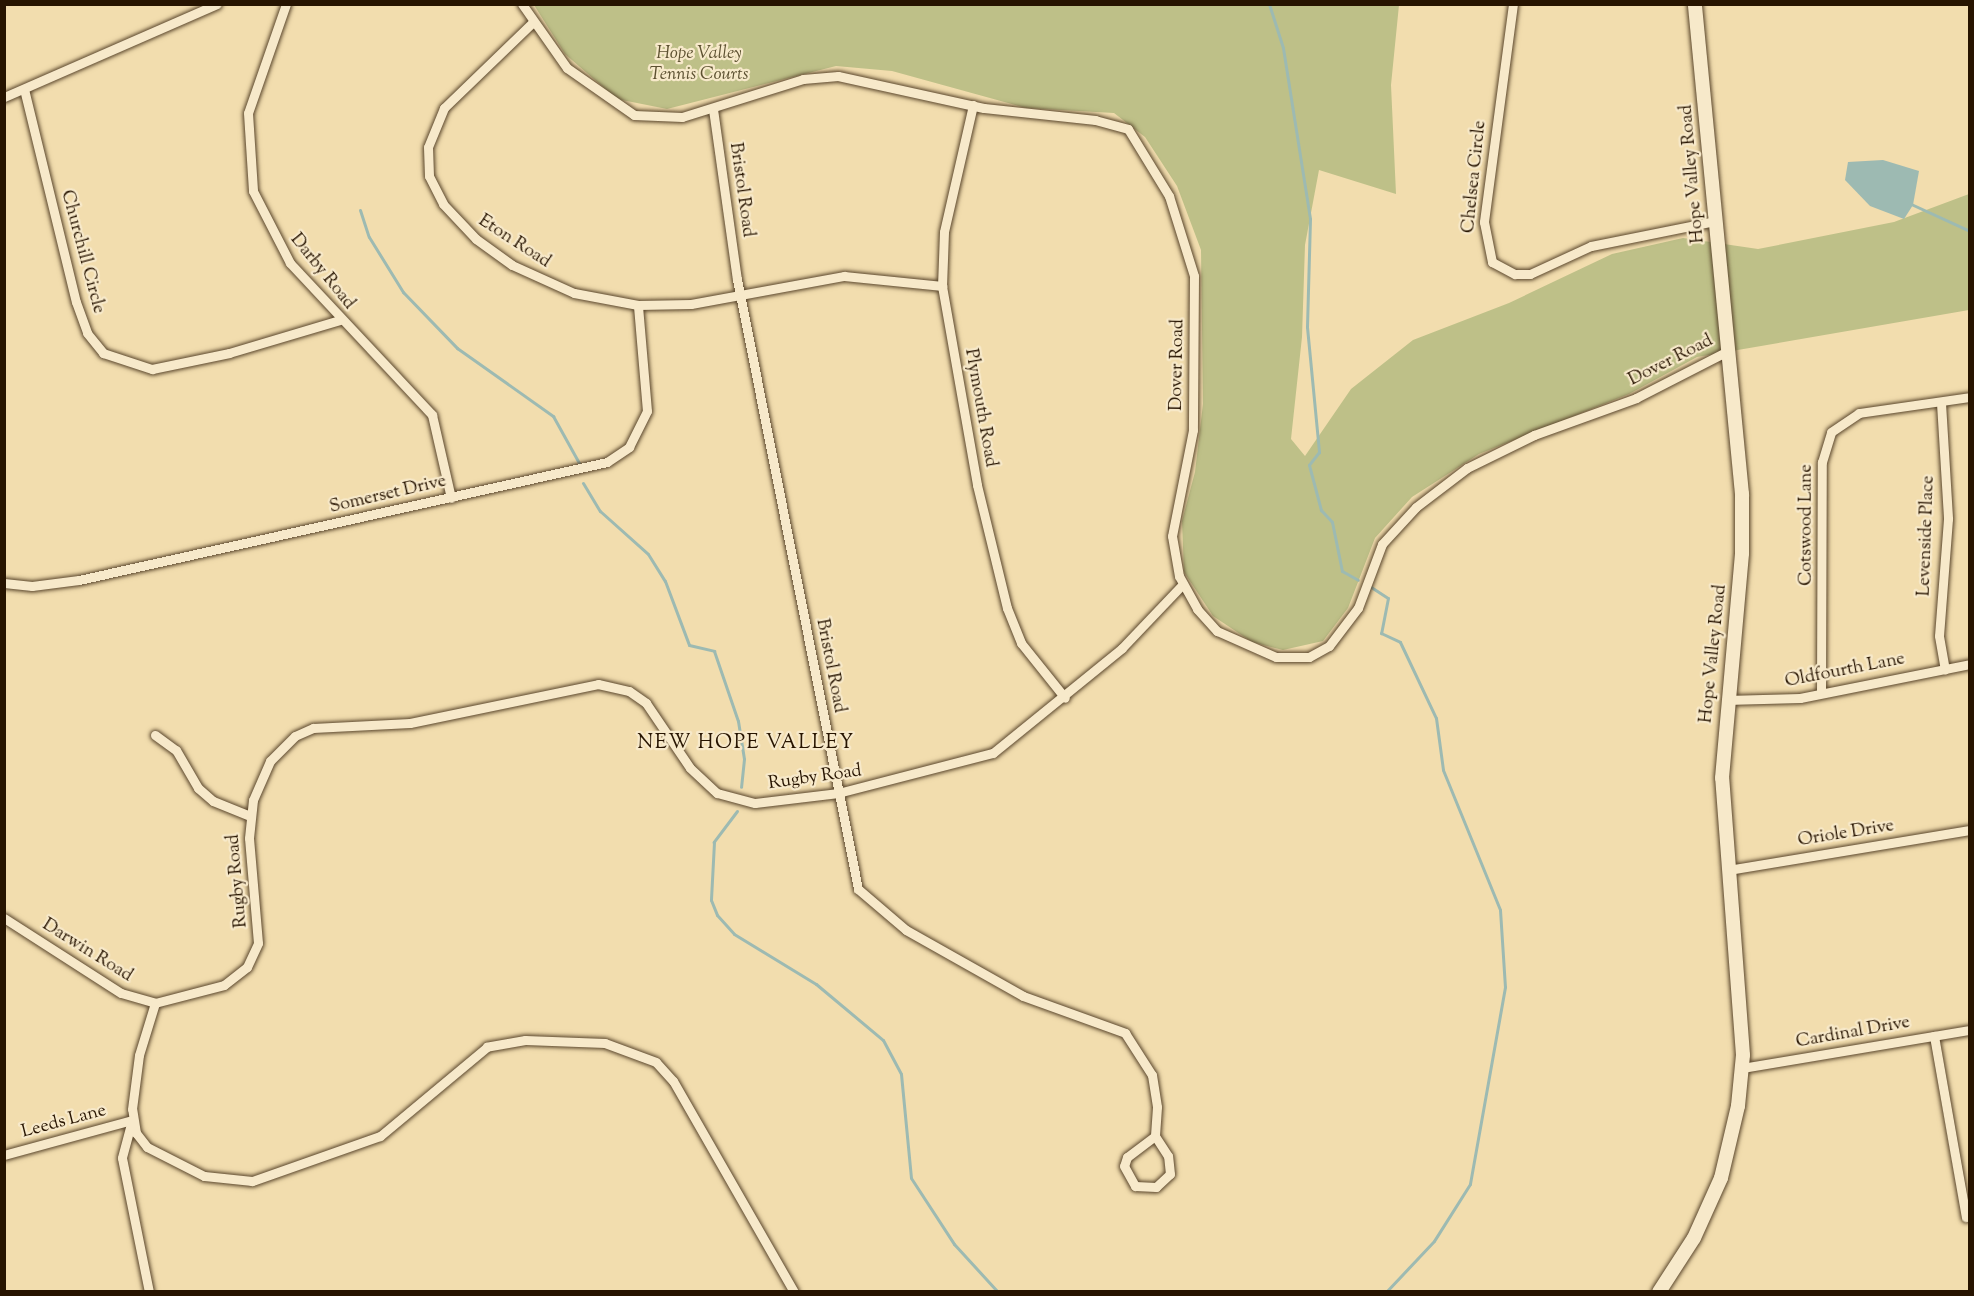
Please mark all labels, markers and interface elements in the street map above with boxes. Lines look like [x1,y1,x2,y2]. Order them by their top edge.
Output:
park label: Hope Valley Tennis Courts [650,44,748,86]
street label: Hope Valley Road [1676,104,1710,244]
street label: Chelsea Circle [1458,120,1492,234]
street label: Bristol Road [724,141,758,239]
street label: Churchill Circle [55,188,109,316]
street label: Eton Road [474,211,554,273]
street label: Darby Road [285,230,359,314]
street label: Dover Road [1166,319,1190,411]
street label: Dover Road [1625,331,1717,391]
street label: Plymouth Road [959,347,1001,469]
street label: Cotswood Lane [1796,464,1818,586]
street label: Somerset Drive [328,471,448,519]
street label: Levenside Place [1914,475,1940,597]
street label: Hope Valley Road [1696,584,1732,724]
street label: Bristol Road [810,617,850,715]
street label: Oldfourth Lane [1783,649,1907,693]
district label: NEW HOPE VALLEY [637,731,855,755]
street label: Rugby Road [767,761,863,795]
street label: Oriole Drive [1796,816,1896,852]
street label: Rugby Road [223,833,253,929]
street label: Darwin Road [38,915,136,987]
street label: Cardinal Drive [1794,1012,1912,1054]
street label: Leeds Lane [19,1100,109,1144]

